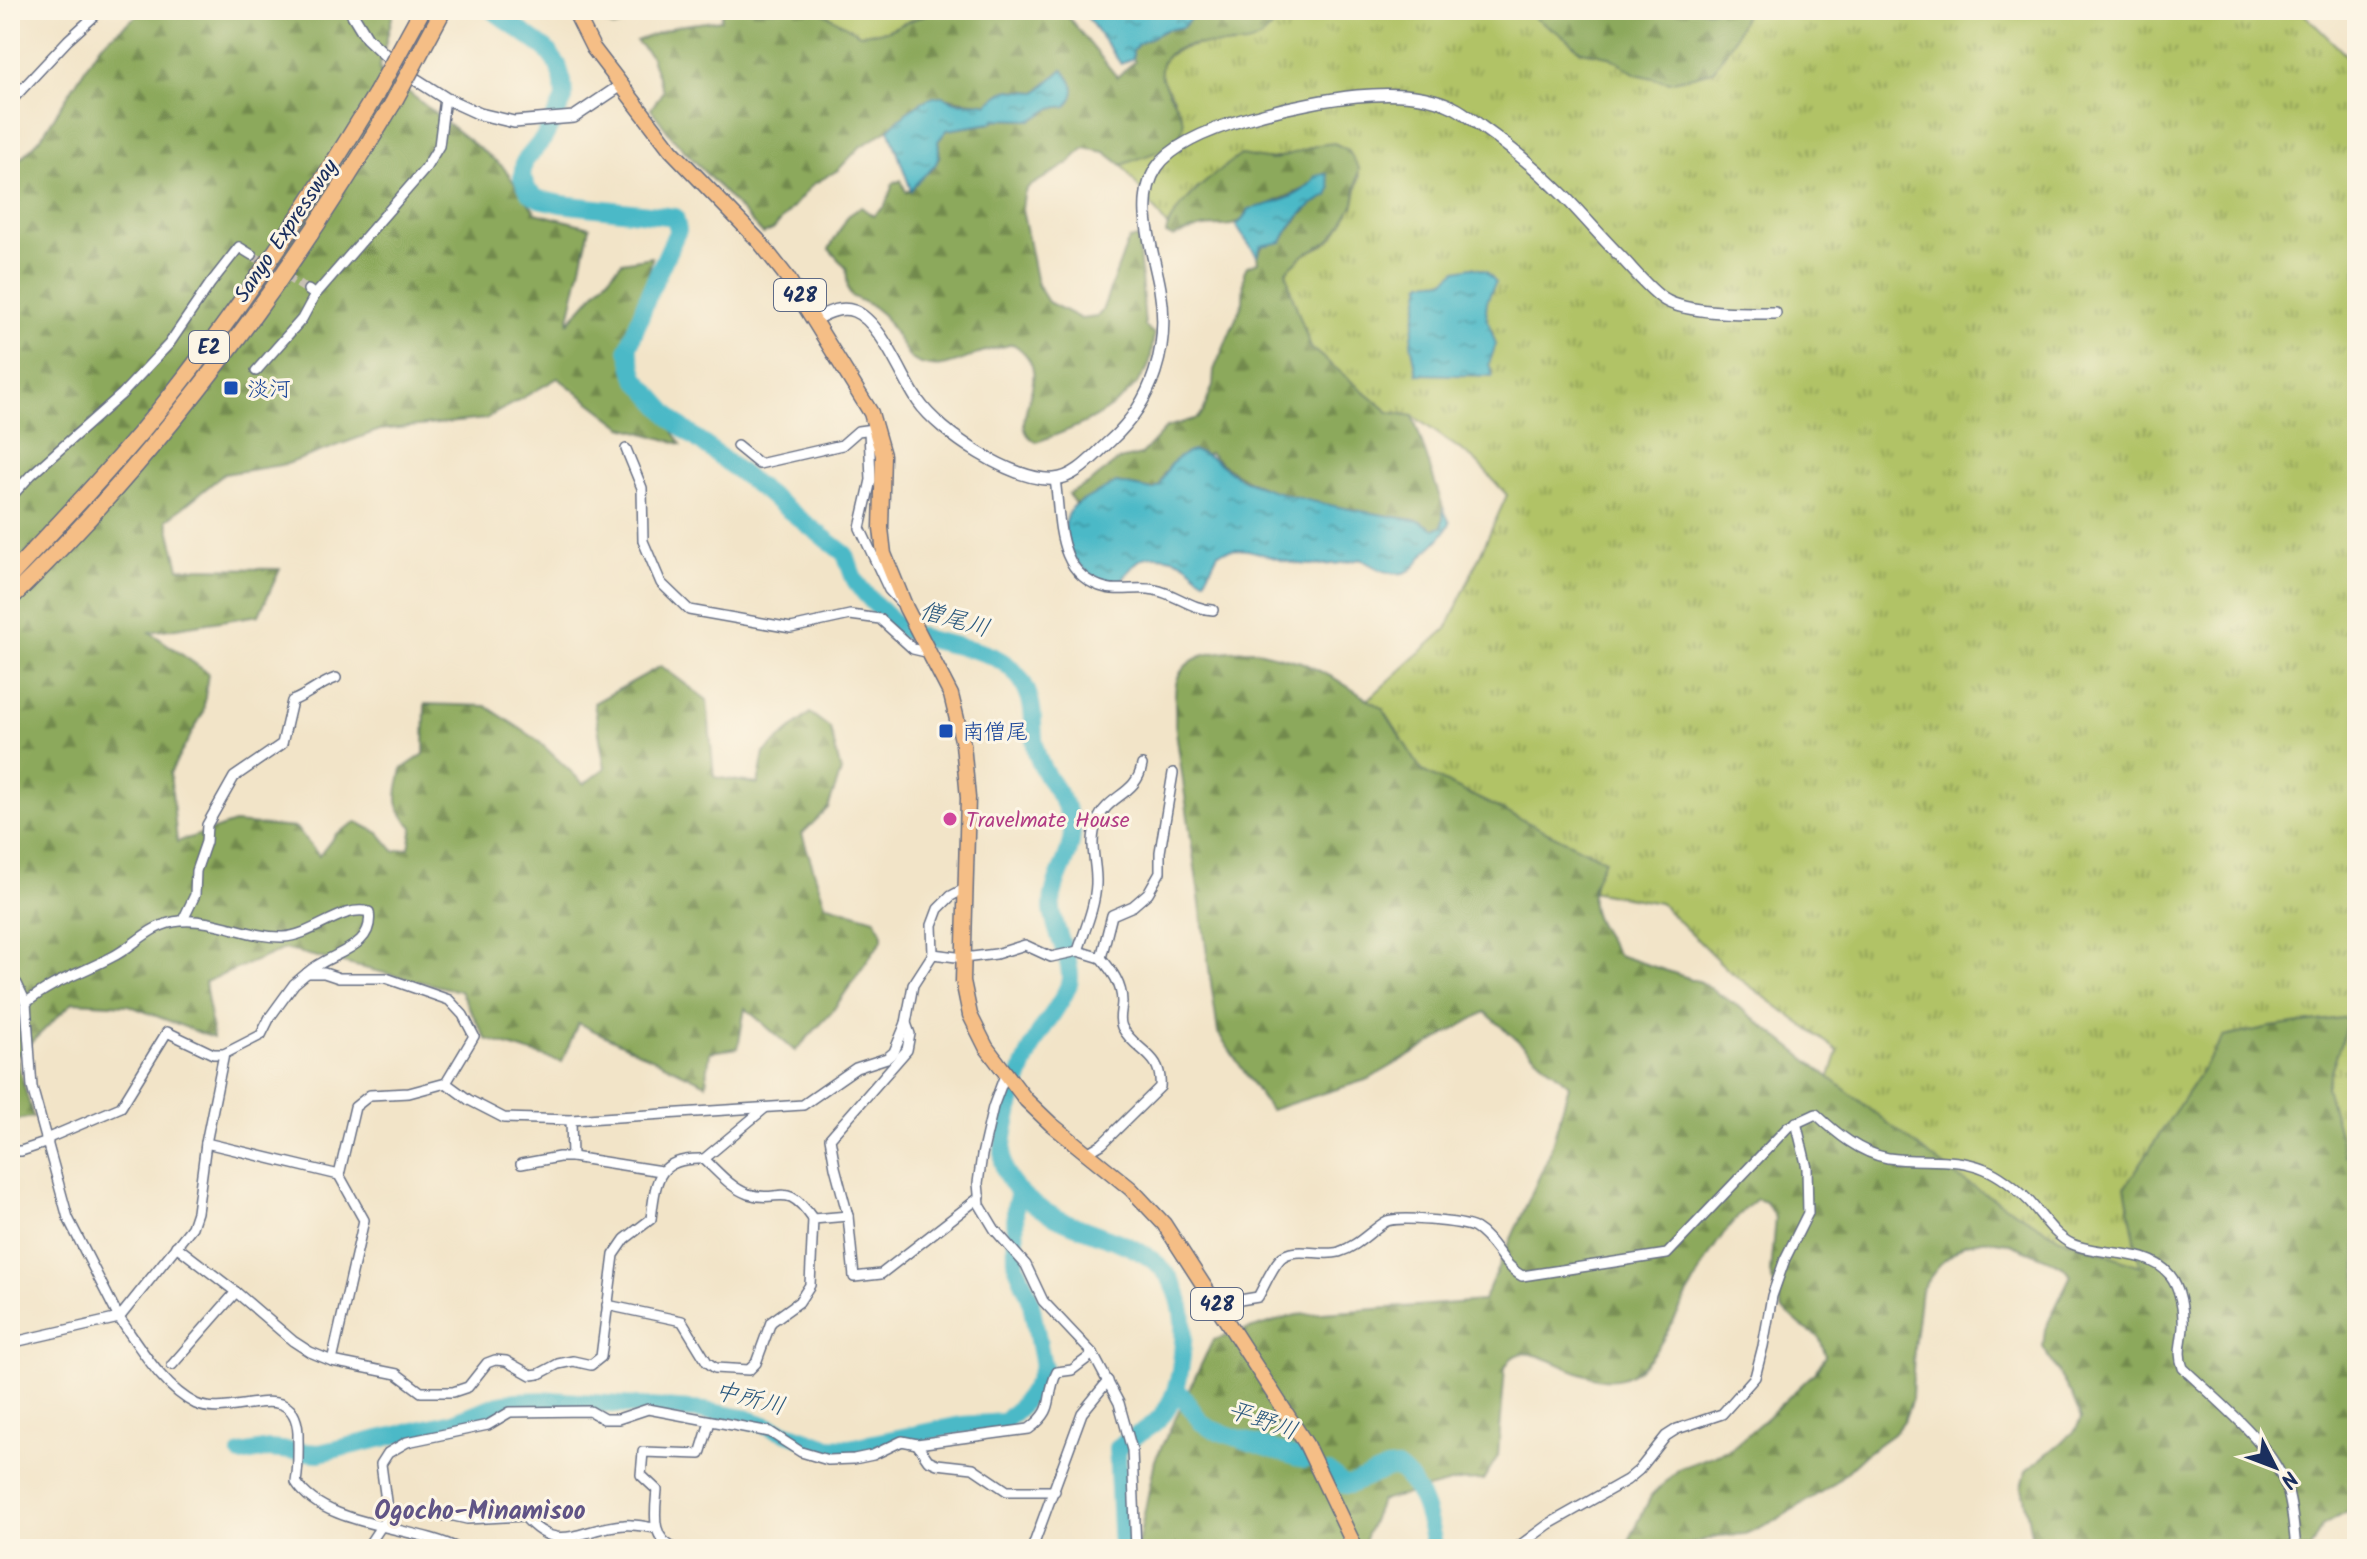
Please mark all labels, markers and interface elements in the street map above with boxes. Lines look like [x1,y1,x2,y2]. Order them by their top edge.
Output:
street label: Sanyo Expressway [226,152,349,310]
road number: 428 [774,279,826,311]
road number: E2 [189,331,229,363]
place label: 淡河 [247,373,291,408]
marker: 淡河 [222,379,240,397]
water label: 僧尾川 [915,592,995,649]
place label: 南僧尾 [962,716,1028,751]
marker: 南僧尾 [937,722,955,740]
place label: Travelmate House [966,804,1130,839]
marker: Travelmate House [941,810,959,828]
road number: 428 [1191,1288,1243,1320]
water label: 中所川 [710,1372,789,1427]
water label: 平野川 [1222,1391,1303,1452]
north arrow [2235,1427,2315,1507]
text: N [2270,1462,2306,1496]
district label: Ogocho-Minamisoo [374,1491,586,1533]

